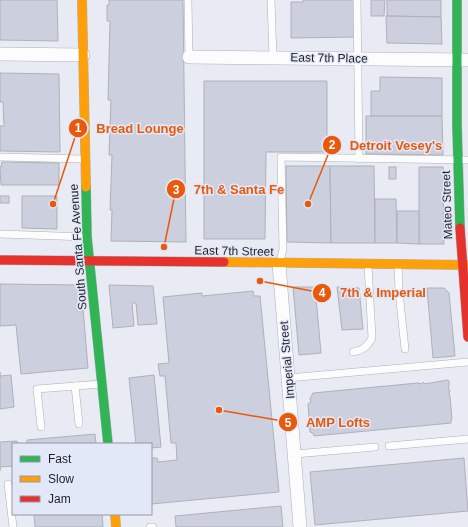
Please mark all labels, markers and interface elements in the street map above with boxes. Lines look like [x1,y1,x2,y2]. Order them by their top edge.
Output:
street label: East 7th Place [290,50,368,66]
callout: Bread Lounge [68,116,191,141]
text: 1 [75,121,82,135]
text: Bread Lounge [96,121,184,136]
callout: Detroit Vesey's [322,133,450,158]
text: 2 [329,138,336,152]
text: Detroit Vesey's [350,138,442,153]
street label: Mateo Street [439,170,455,240]
callout: 7th & Santa Fe [166,177,292,202]
text: 7th & Santa Fe [194,182,284,197]
street label: South Santa Fe Avenue [67,183,89,311]
text: 3 [173,183,180,197]
street label: East 7th Street [194,243,274,259]
callout: 7th & Imperial [312,280,434,305]
text: 7th & Imperial [340,285,426,300]
text: 4 [319,286,326,300]
street label: Imperial Street [277,320,297,399]
callout: AMP Lofts [278,410,378,435]
text: AMP Lofts [306,415,370,430]
text: 5 [285,416,292,430]
legend [12,443,152,515]
text: Fast [48,452,72,466]
text: Slow [48,472,74,486]
text: Jam [48,492,71,506]

